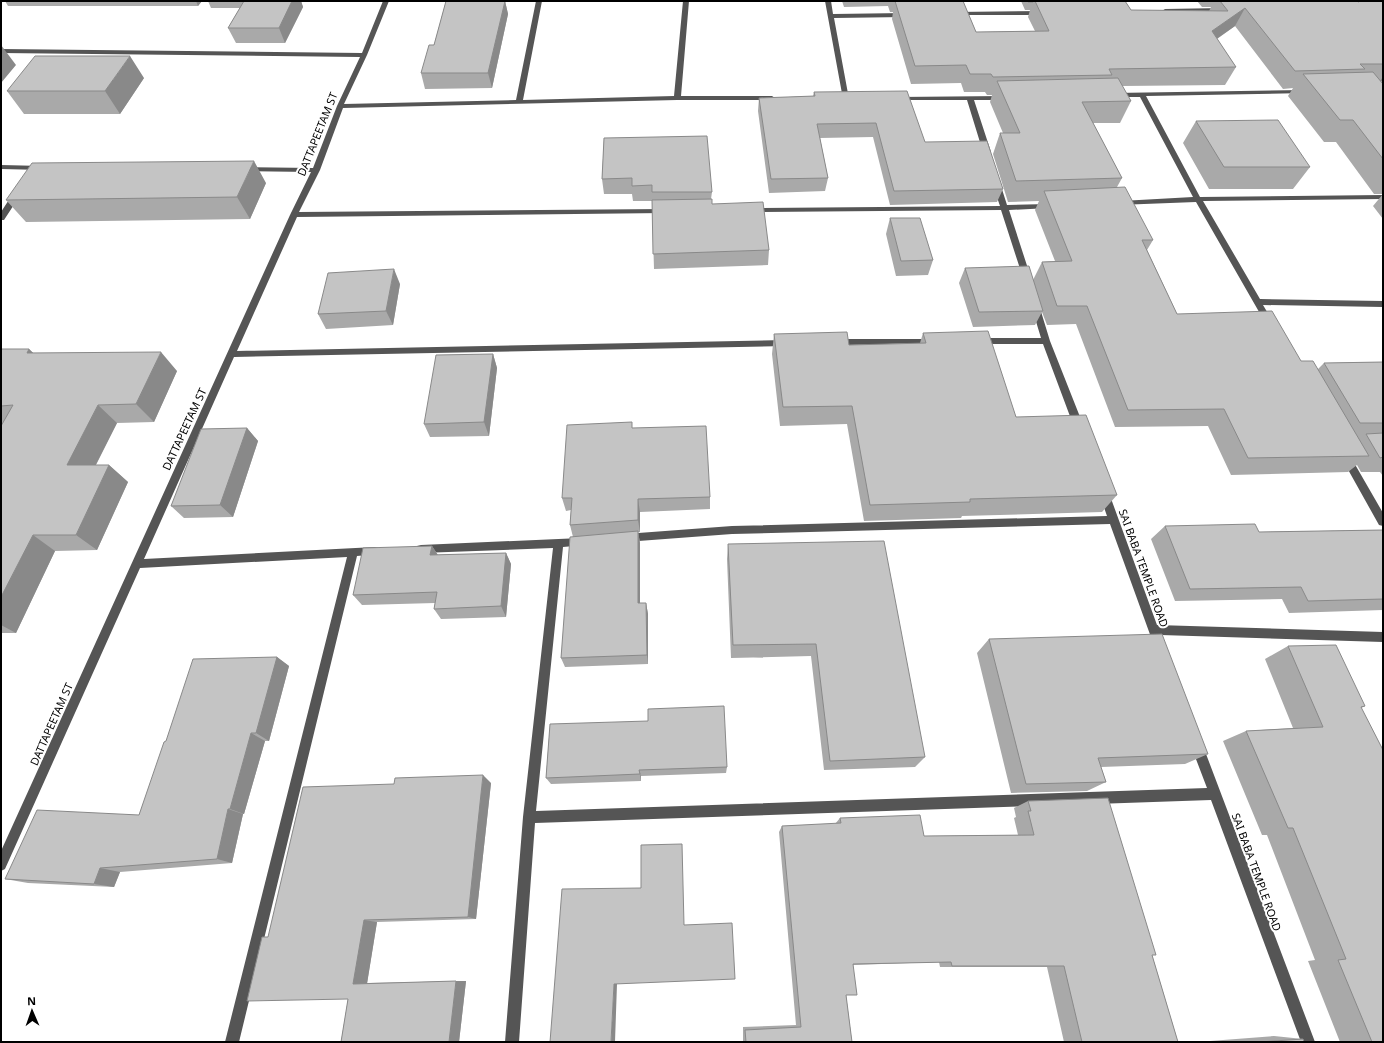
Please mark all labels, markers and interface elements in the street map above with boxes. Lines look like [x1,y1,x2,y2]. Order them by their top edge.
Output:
street label: DATTAPEETAM ST [293,90,341,178]
street label: DATTAPEETAM ST [158,385,210,473]
street label: SAI BABA TEMPLE ROAD [1116,507,1172,629]
street label: DATTAPEETAM ST [26,680,76,768]
street label: SAI BABA TEMPLE ROAD [1229,811,1285,933]
north arrow [12,991,52,1031]
text: N [27,993,36,1008]

